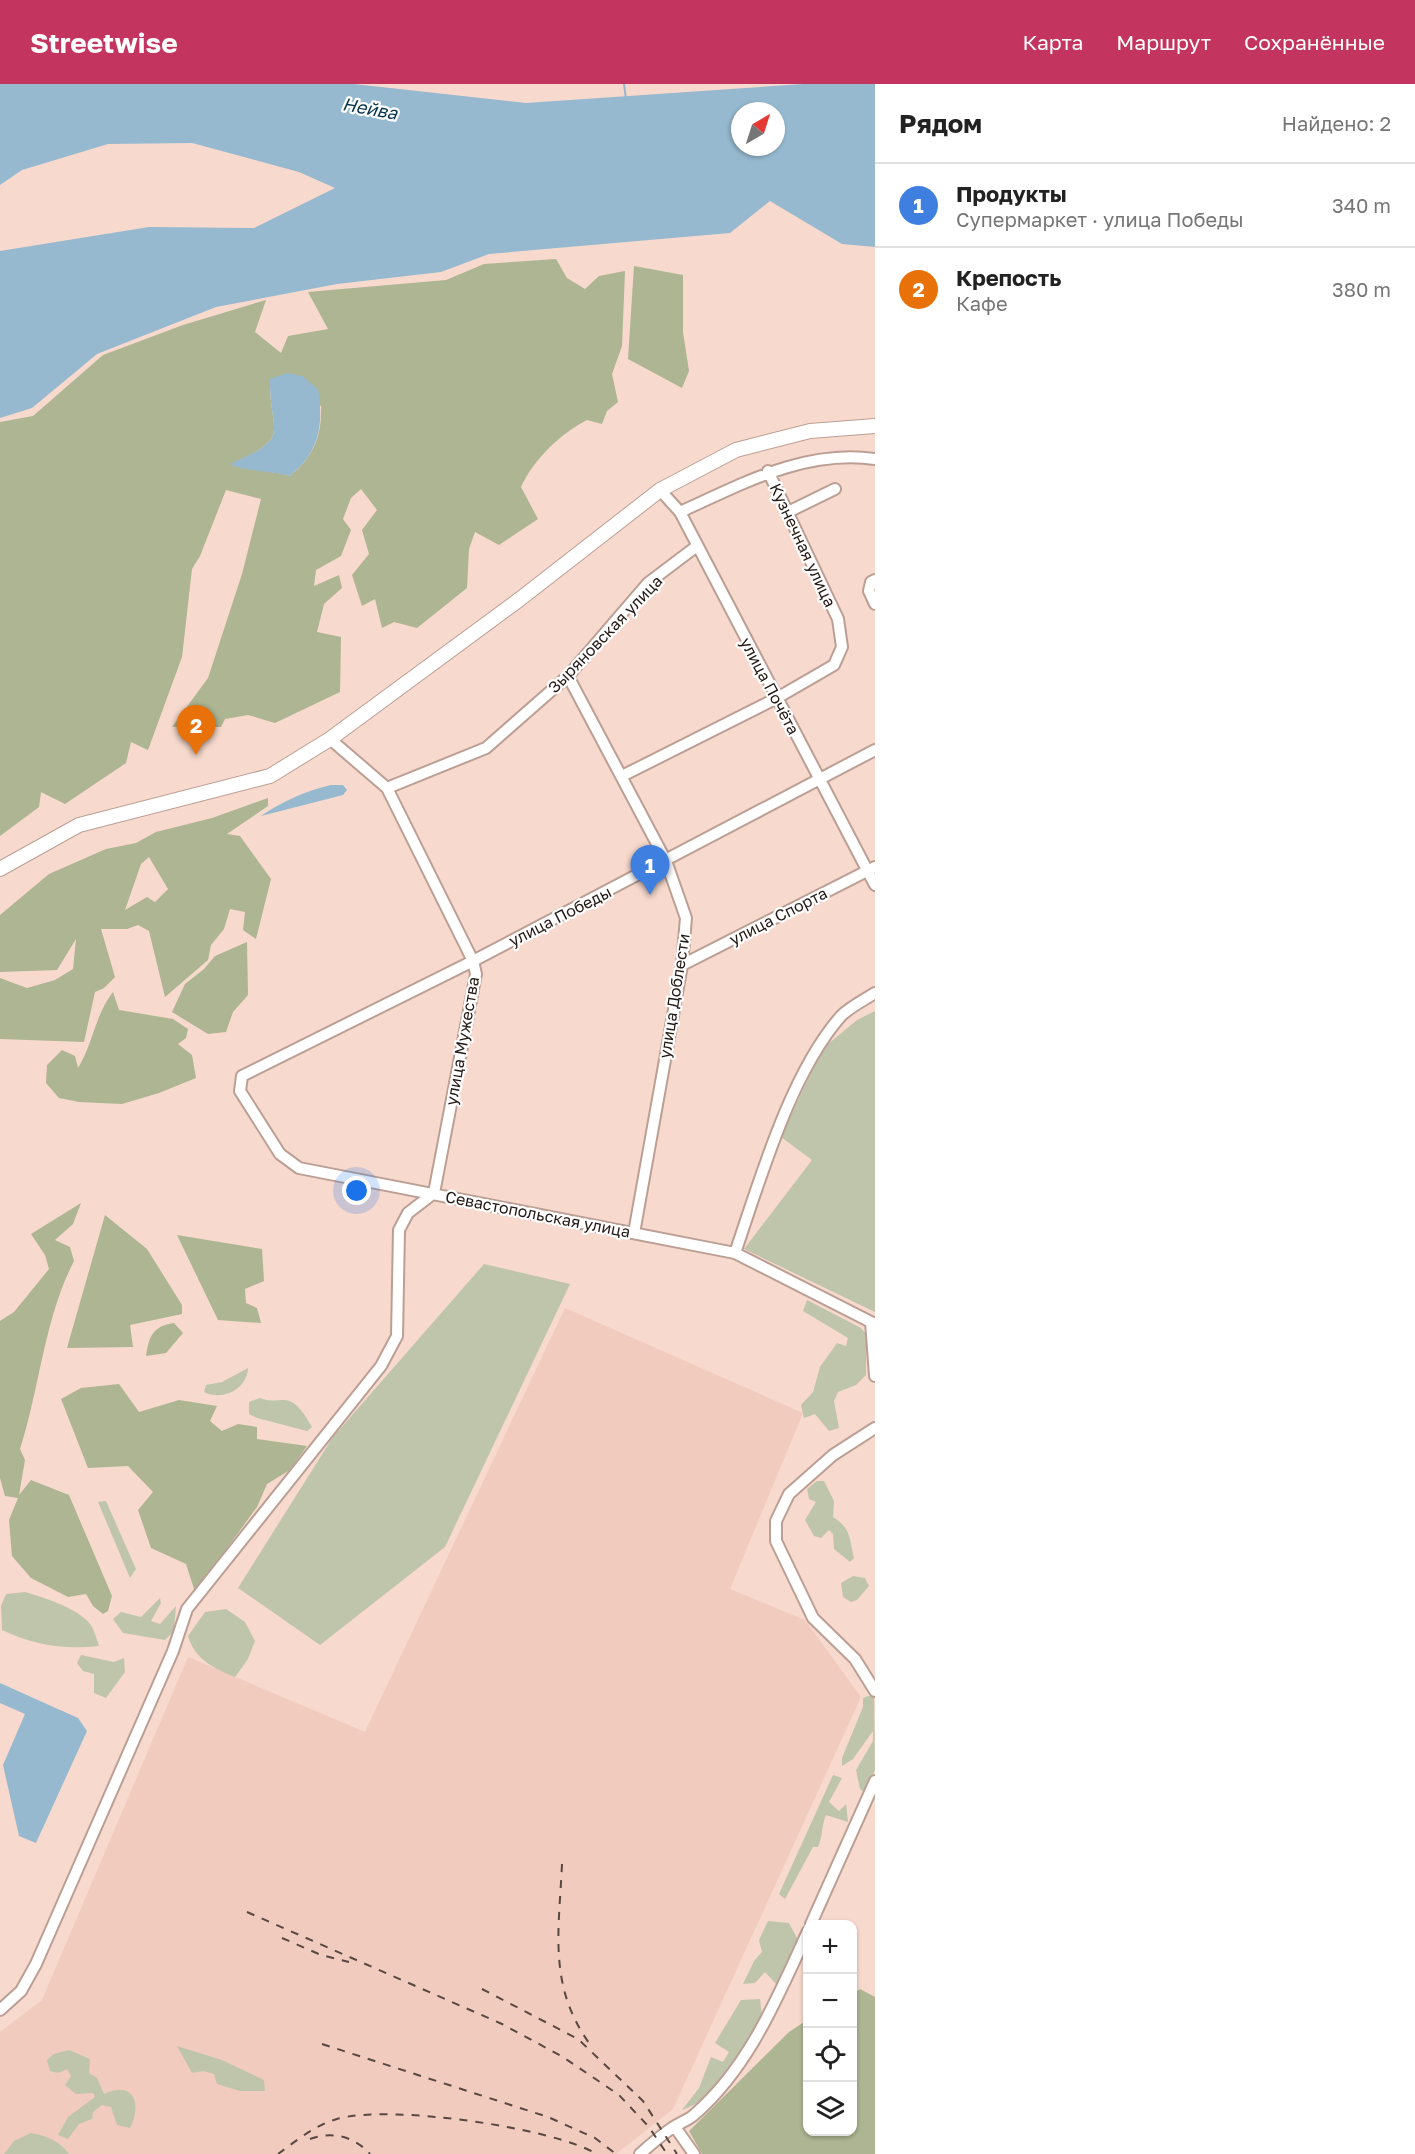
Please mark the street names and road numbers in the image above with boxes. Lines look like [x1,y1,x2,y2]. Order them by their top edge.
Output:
street label: Кузнечная улица [766,480,840,610]
street label: Зыряновская улица [544,571,666,697]
street label: улица Почёта [736,634,804,738]
street label: улица Победы [505,882,615,950]
street label: улица Спорта [726,883,830,949]
street label: улица Доблести [654,932,694,1060]
street label: улица Мужества [441,975,483,1107]
street label: Севастопольская улица [444,1186,632,1242]

